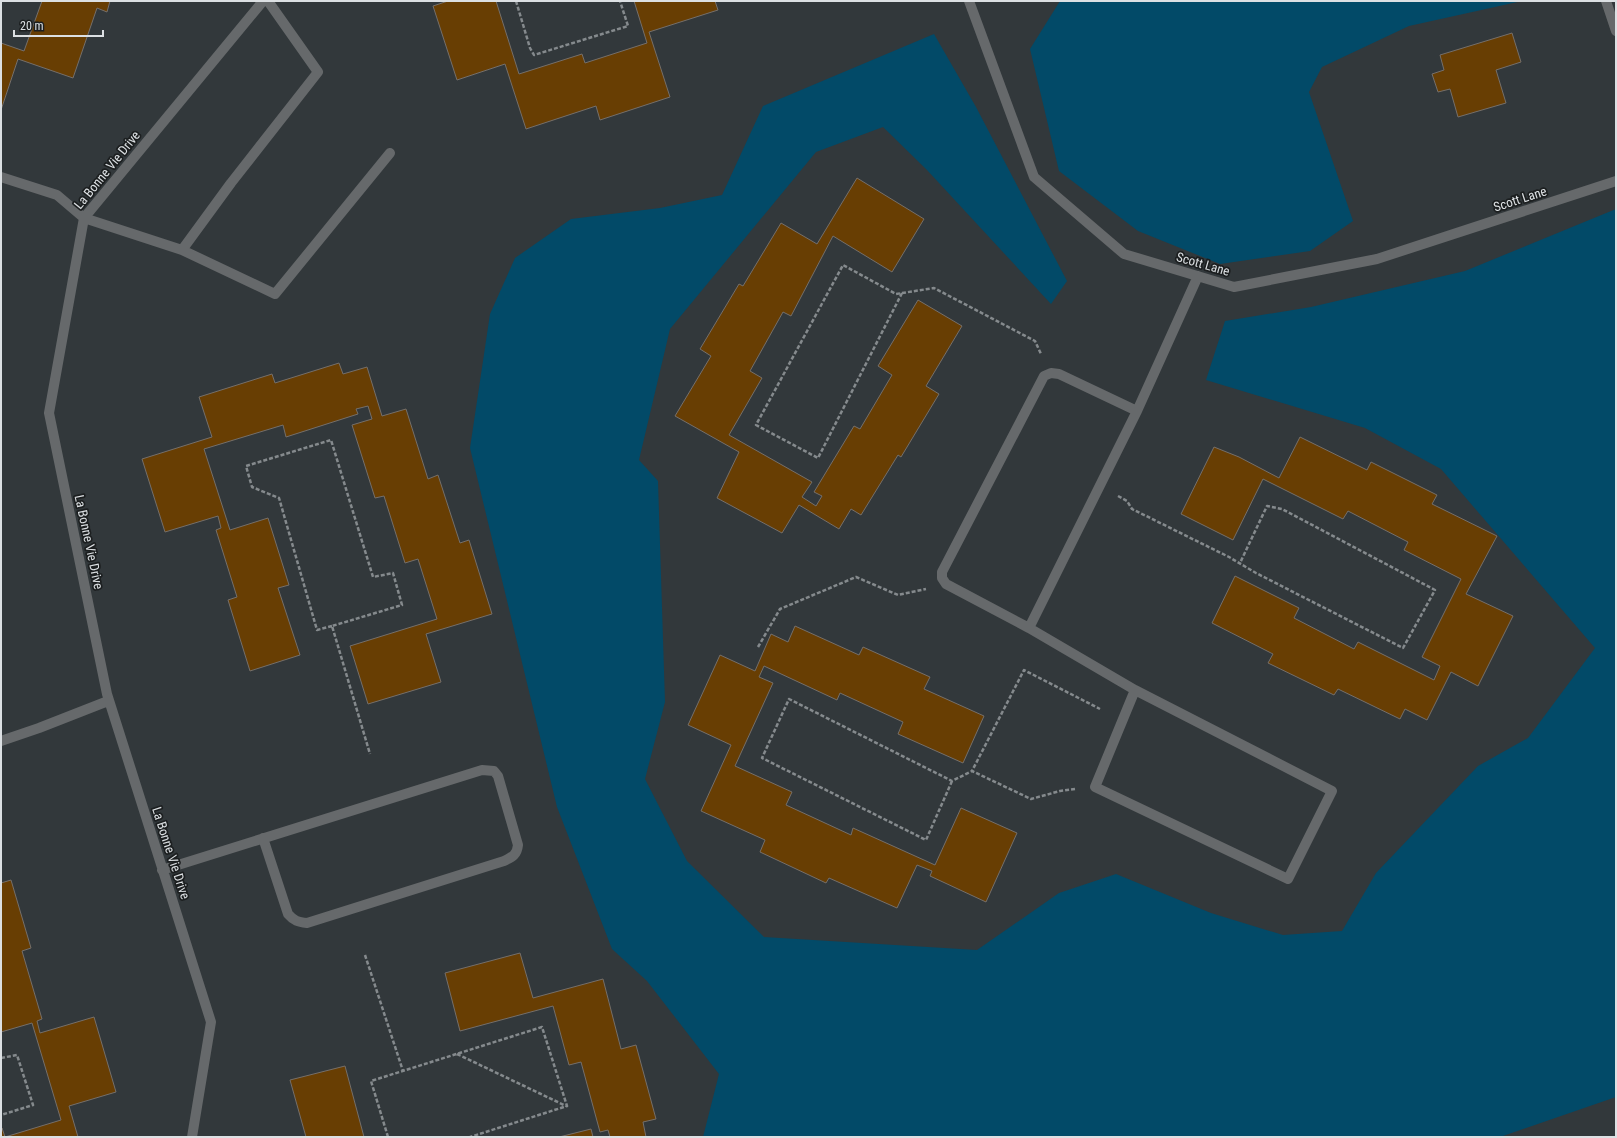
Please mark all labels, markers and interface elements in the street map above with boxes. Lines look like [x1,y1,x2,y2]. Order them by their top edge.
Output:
scale bar [14,12,103,38]
text: 20 m [20,19,44,33]
street label: La Bonne Vie Drive [71,128,143,212]
street label: Scott Lane [1492,183,1548,215]
street label: Scott Lane [1175,249,1231,279]
street label: La Bonne Vie Drive [72,493,106,591]
street label: La Bonne Vie Drive [149,805,193,901]

